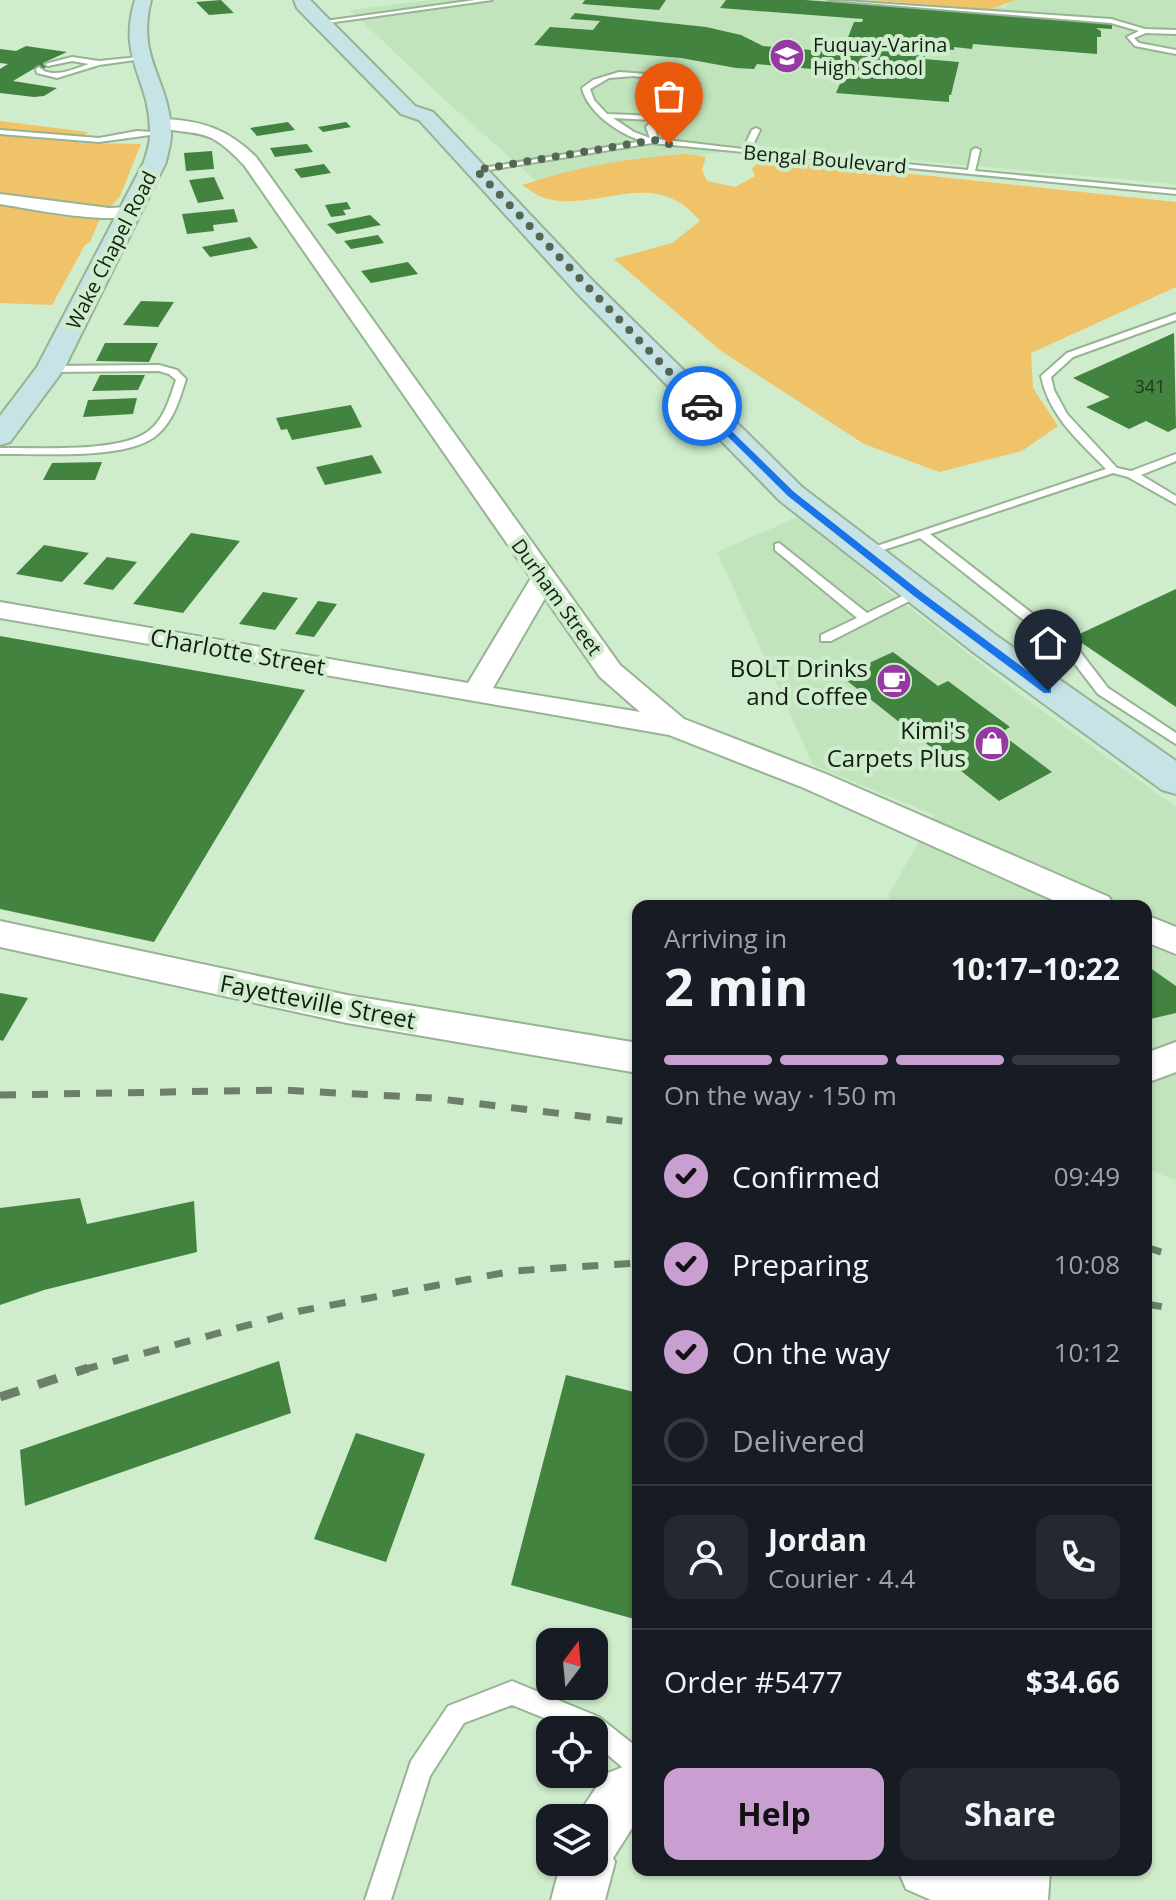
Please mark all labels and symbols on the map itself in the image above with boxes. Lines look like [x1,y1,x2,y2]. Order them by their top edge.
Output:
place label: Fuquay-Varina High School [813,31,947,81]
school or university icon: Fuquay-Varina High School [768,37,806,75]
pin [635,62,703,144]
street label: Bengal Boulevard [742,138,908,180]
street label: Wake Chapel Road [59,166,163,334]
courier [662,366,742,446]
house number: 341 [1135,374,1165,398]
street label: Durham Street [506,533,608,661]
pin [1014,609,1082,691]
street label: Charlotte Street [148,619,328,683]
place label: BOLT Drinks and Coffee [730,651,868,712]
cafe icon: BOLT Drinks and Coffee [875,662,913,700]
place label: Kimi's Carpets Plus [827,713,966,774]
shop icon: Kimi's Carpets Plus [973,724,1011,762]
street label: Fayetteville Street [217,966,419,1036]
north arrow [536,1628,608,1700]

